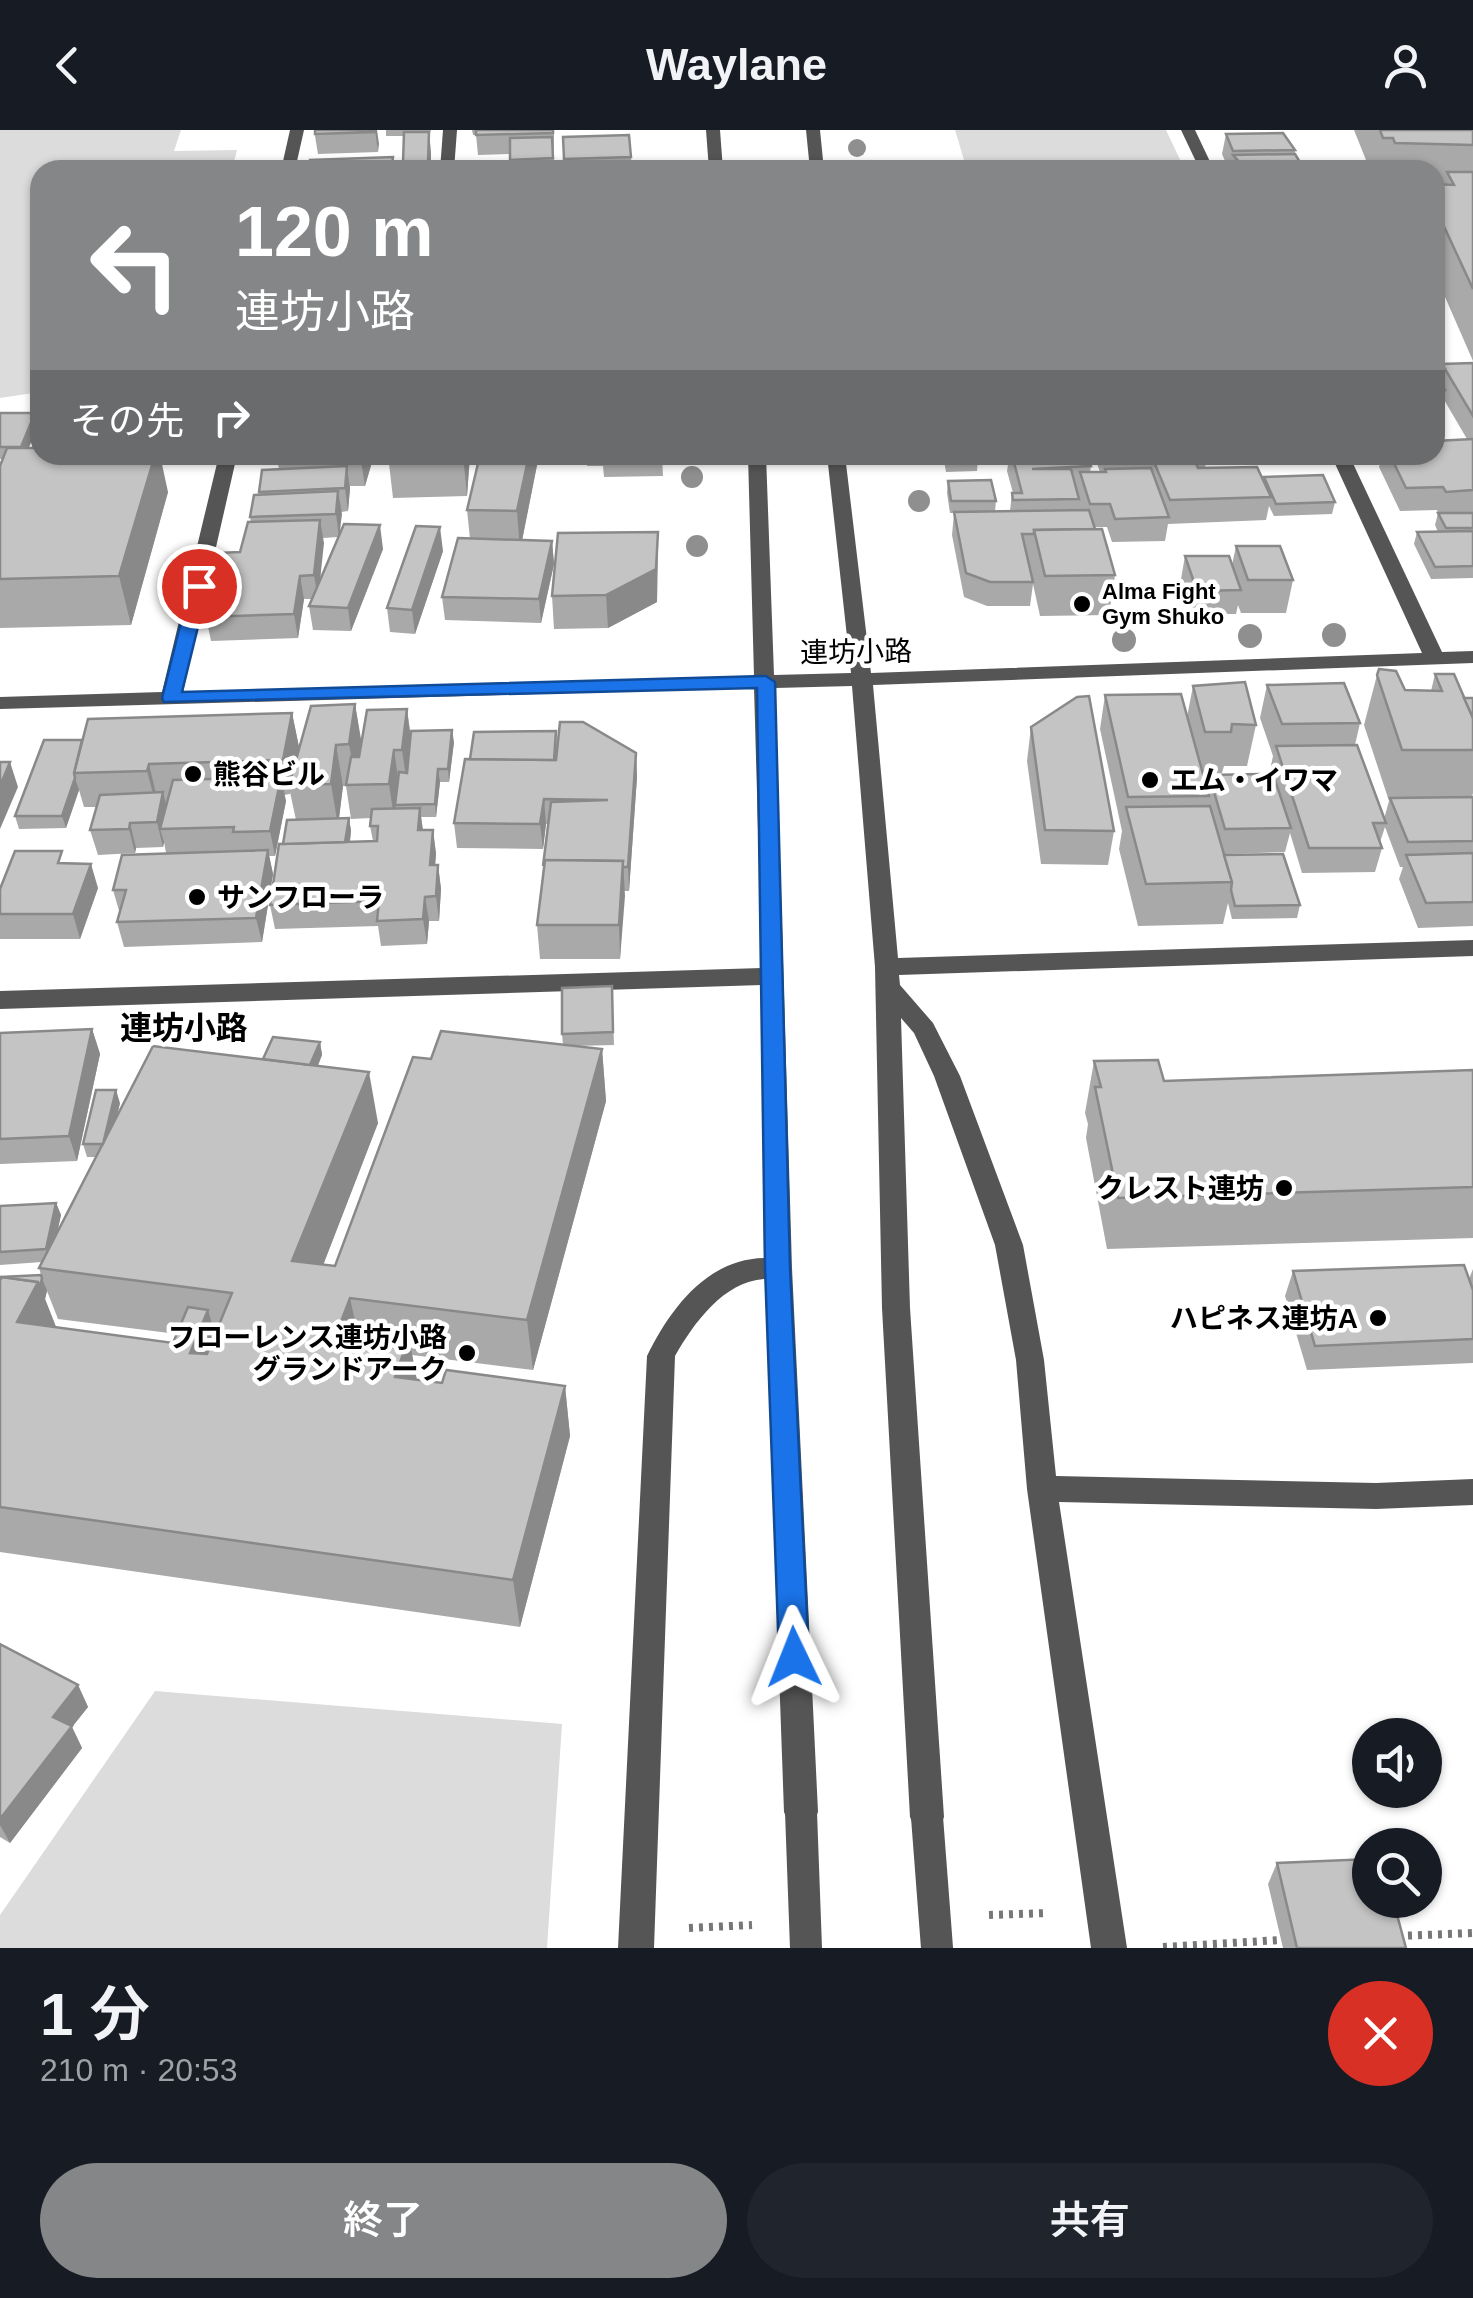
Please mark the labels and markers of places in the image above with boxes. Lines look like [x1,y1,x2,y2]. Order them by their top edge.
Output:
pin [157,544,242,629]
place label: Alma Fight Gym Shuko [1102,579,1224,629]
marker: Alma Fight Gym Shuko [1071,593,1093,615]
place label: 熊谷ビル [213,759,325,790]
marker: 熊谷ビル [182,763,204,785]
place label: エム・イワマ [1170,765,1338,796]
marker: エム・イワマ [1139,769,1161,791]
place label: サンフローラ [217,882,384,913]
marker: サンフローラ [186,886,208,908]
place label: クレスト連坊 [1096,1173,1264,1204]
marker: クレスト連坊 [1273,1177,1295,1199]
place label: ハピネス連坊A [1170,1303,1358,1334]
marker: ハピネス連坊A [1367,1307,1389,1329]
place label: フローレンス連坊小路 グランドアーク [168,1322,447,1385]
marker: フローレンス連坊小路 グランドアーク [456,1342,478,1364]

